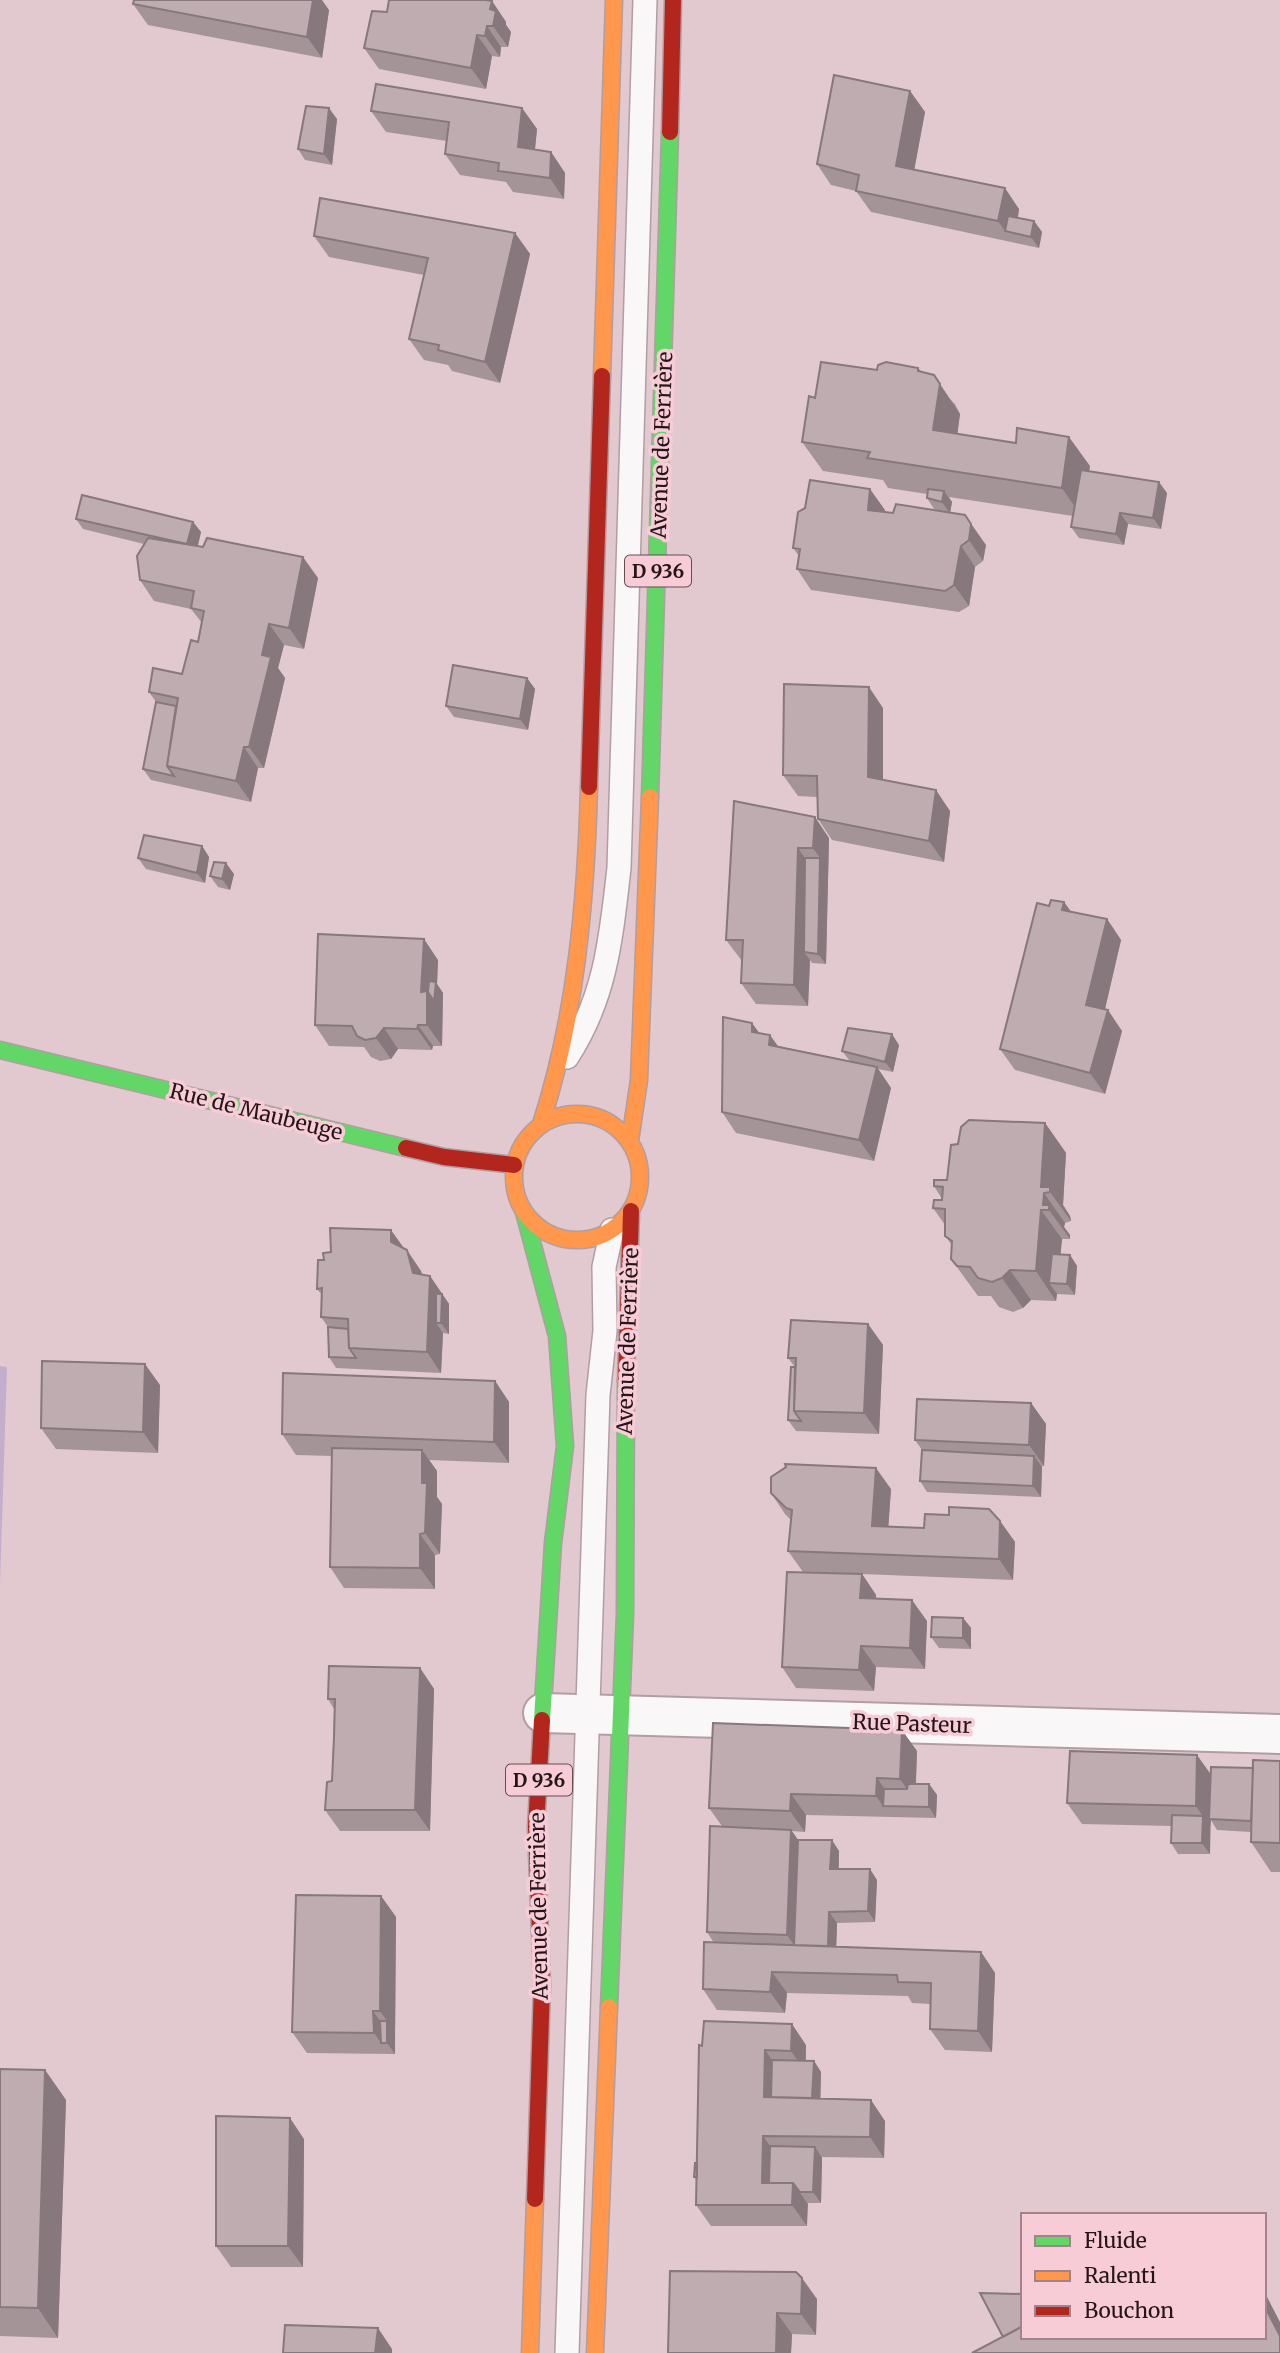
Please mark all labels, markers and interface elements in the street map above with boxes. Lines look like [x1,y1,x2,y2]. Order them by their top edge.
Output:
street label: Avenue de Ferrière [645,351,678,540]
road number: D 936 [625,556,691,586]
street label: Rue de Maubeuge [167,1077,345,1146]
street label: Avenue de Ferrière [611,1247,644,1436]
street label: Rue Pasteur [852,1708,972,1739]
road number: D 936 [506,1764,572,1796]
street label: Avenue de Ferrière [523,1812,554,2001]
legend [1021,2213,1266,2339]
text: Fluide [1084,2227,1147,2254]
text: Ralenti [1084,2262,1156,2289]
text: Bouchon [1084,2297,1174,2324]

